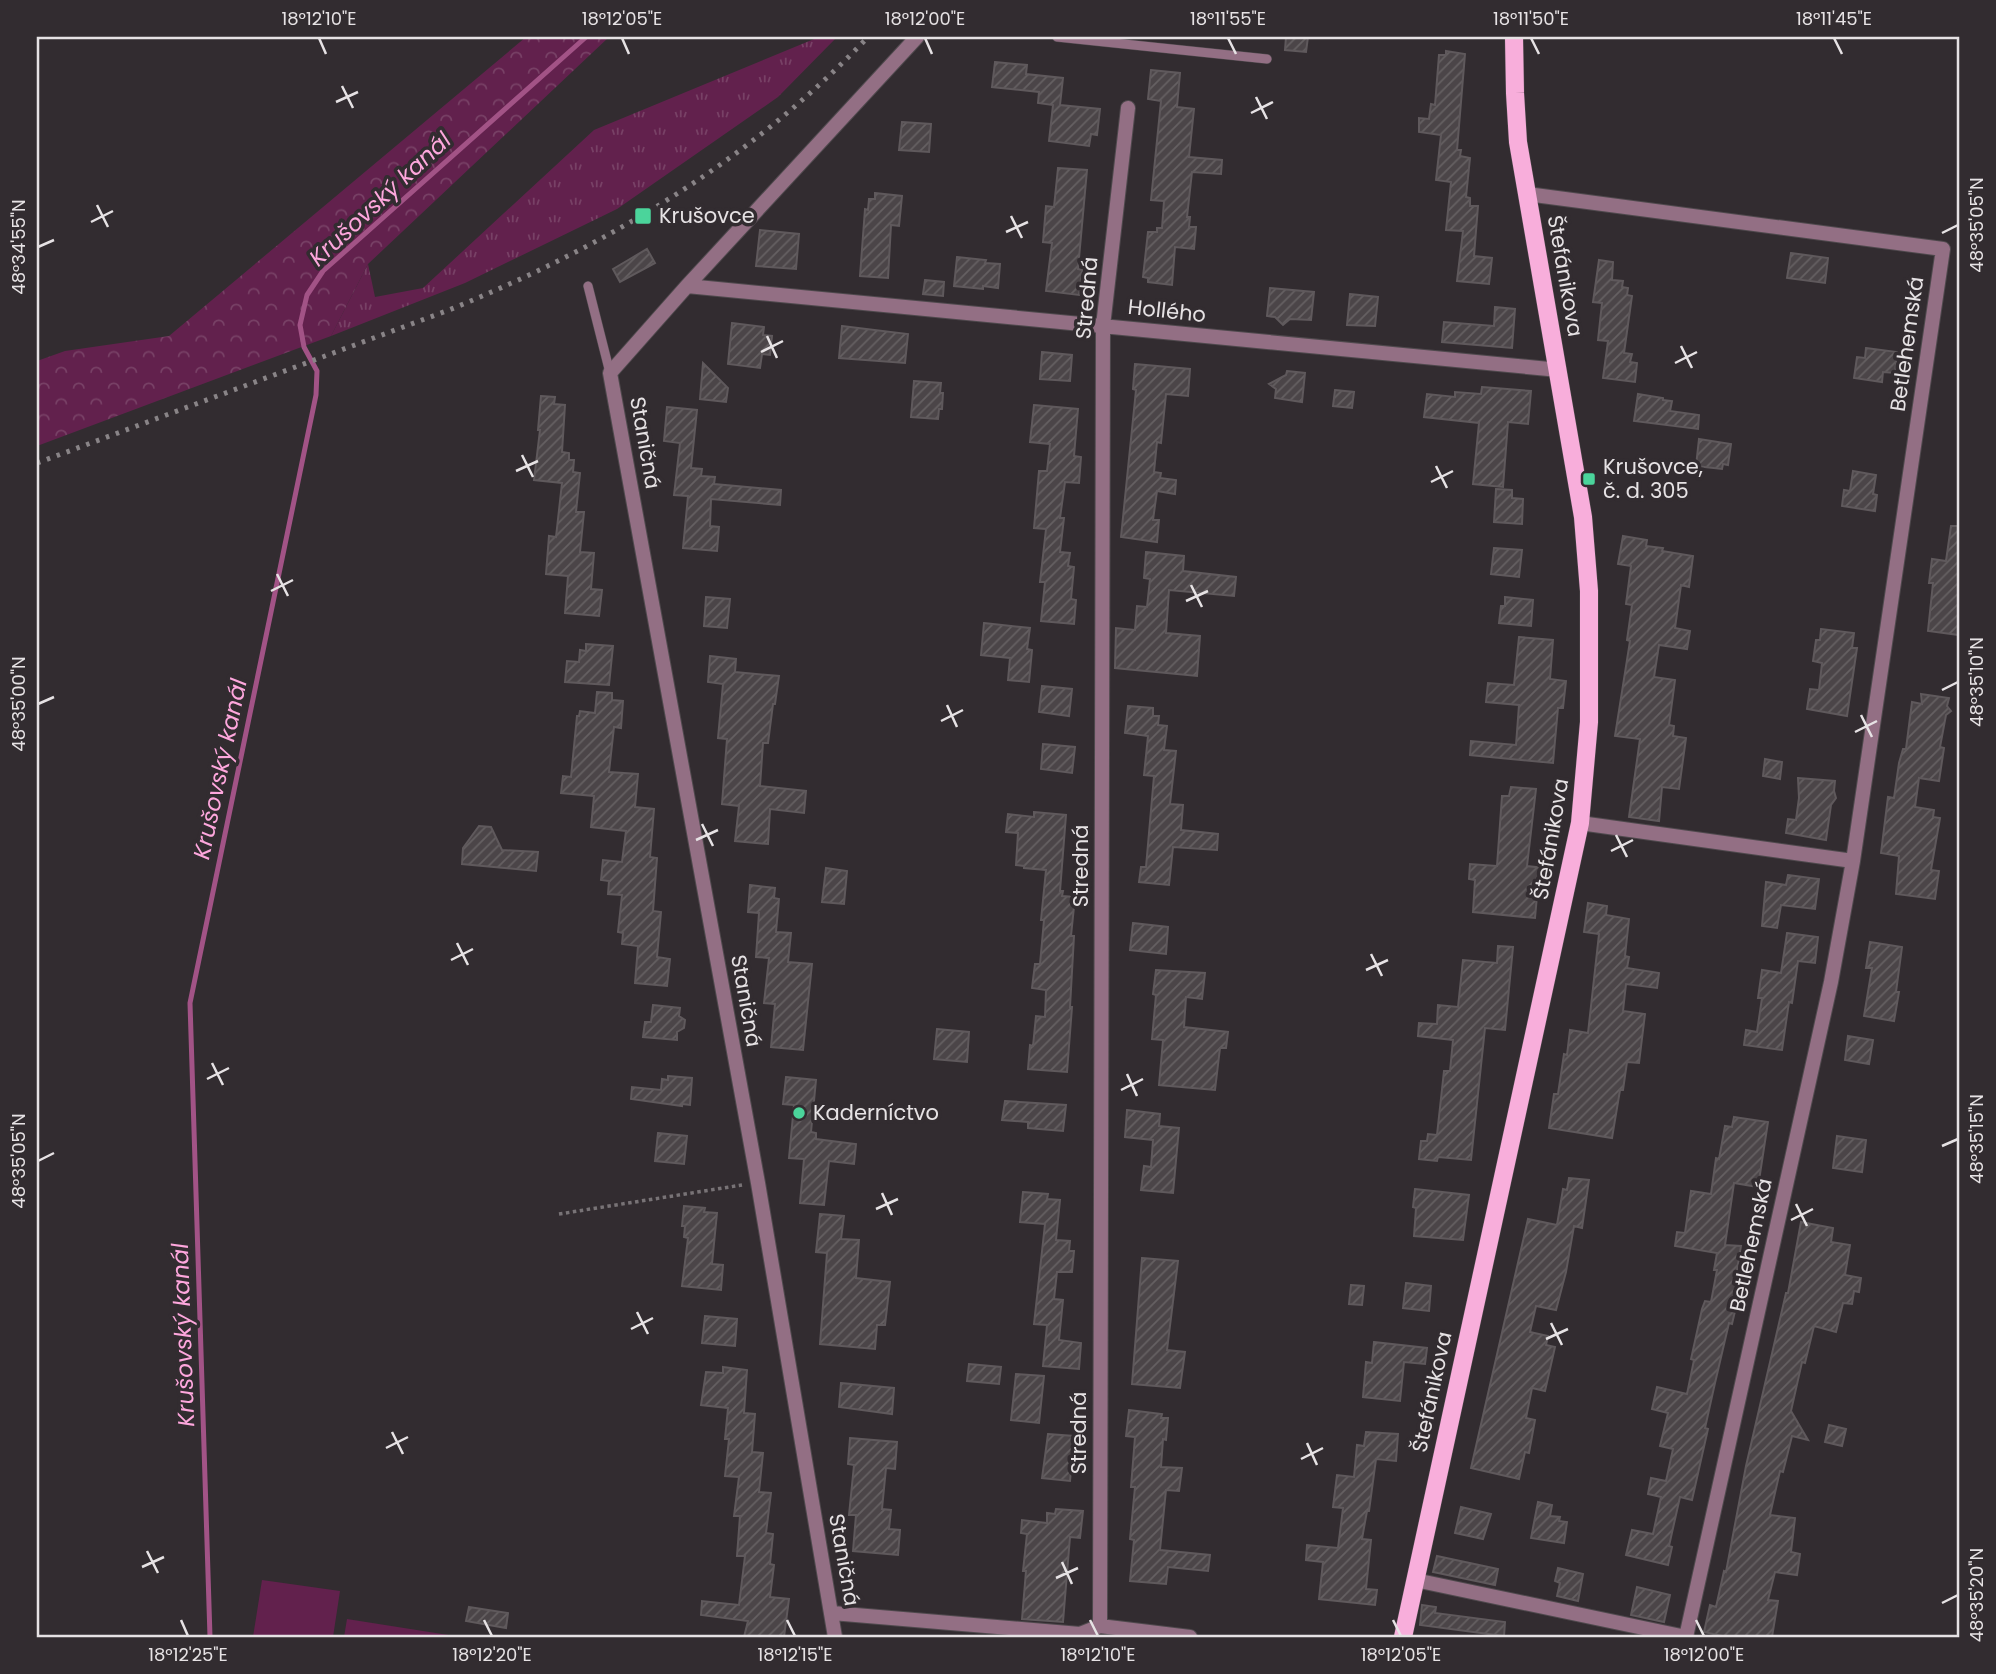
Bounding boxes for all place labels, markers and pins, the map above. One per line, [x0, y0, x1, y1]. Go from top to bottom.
place label: Krušovce [659, 201, 755, 230]
marker: Krušovce [633, 206, 653, 226]
place label: Krušovce, č. d. 305 [1603, 452, 1703, 505]
marker: Krušovce, č. d. 305 [1581, 471, 1597, 487]
place label: Kaderníctvo [813, 1098, 939, 1127]
marker: Kaderníctvo [791, 1105, 807, 1121]

